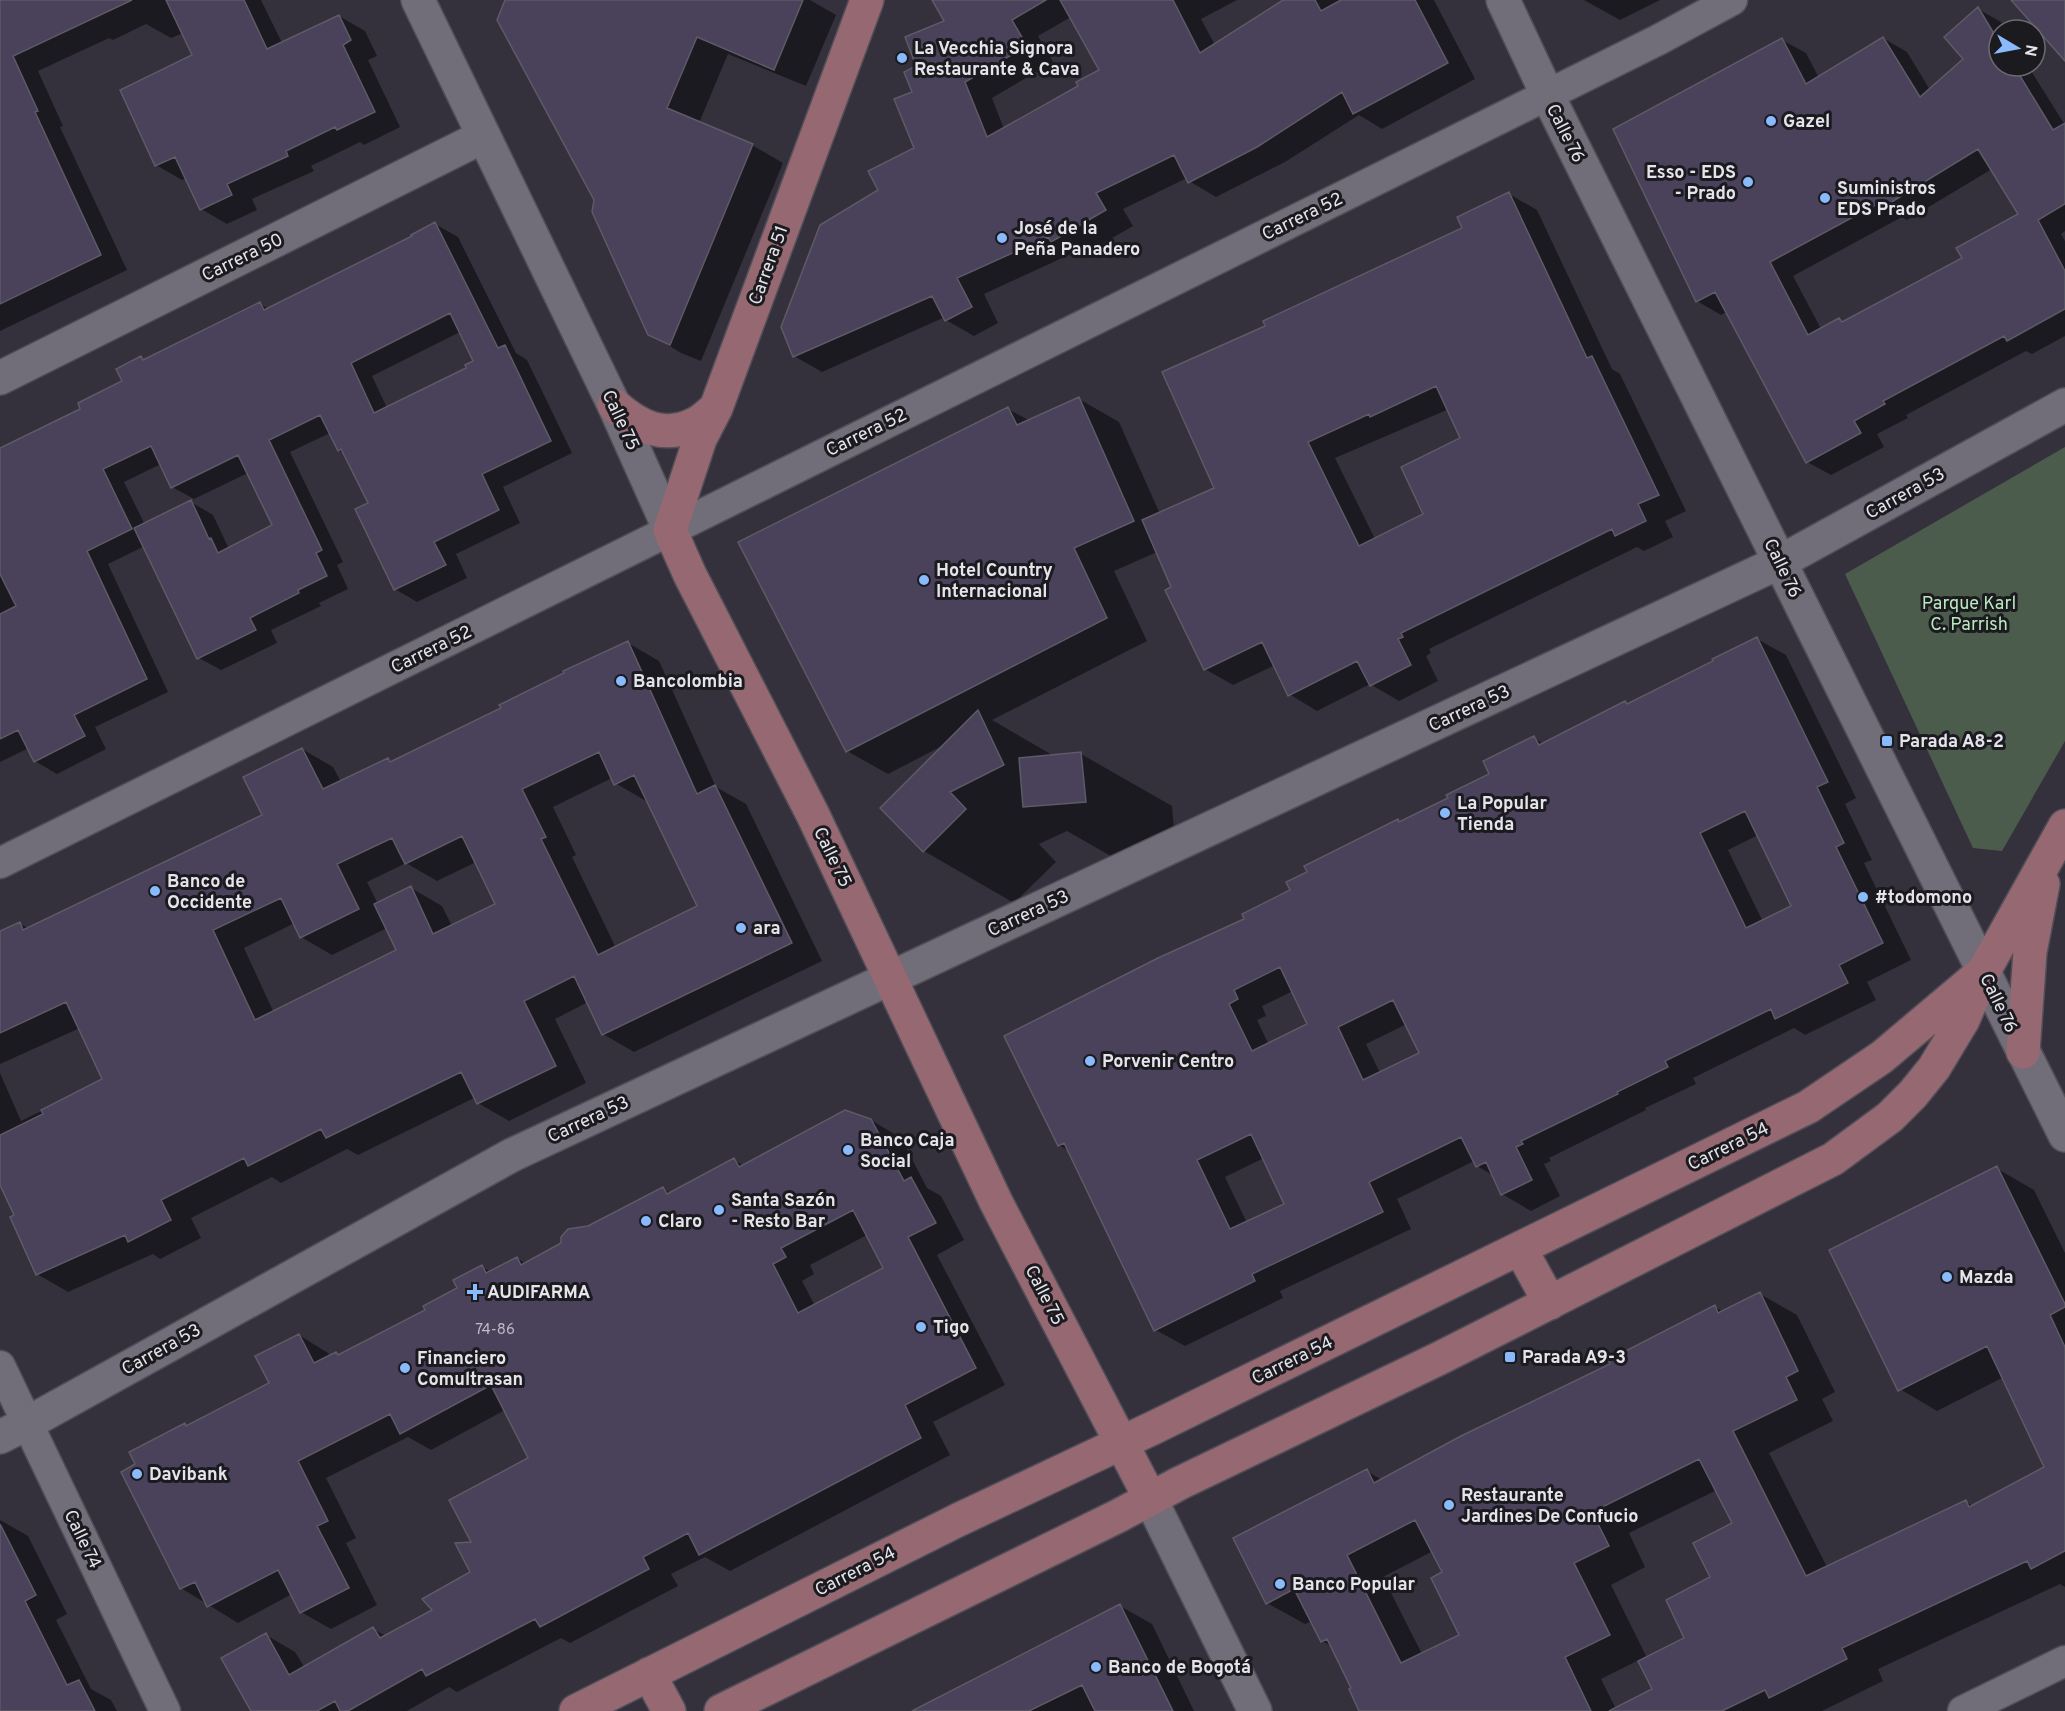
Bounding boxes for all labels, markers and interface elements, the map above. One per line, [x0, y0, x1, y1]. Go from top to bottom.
north arrow [1987, 18, 2047, 78]
place label: La Vecchia Signora Restaurante & Cava [914, 38, 1080, 82]
text: N [2019, 43, 2041, 58]
marker: La Vecchia Signora Restaurante & Cava [895, 51, 909, 65]
street label: Calle 76 [1540, 100, 1589, 167]
place label: Gazel [1783, 111, 1830, 134]
marker: Gazel [1764, 114, 1778, 128]
place label: Esso - EDS - Prado [1646, 162, 1736, 206]
marker: Esso - EDS - Prado [1741, 175, 1755, 189]
place label: Suministros EDS Prado [1837, 178, 1936, 222]
street label: Carrera 52 [1258, 188, 1347, 247]
marker: Suministros EDS Prado [1818, 191, 1832, 205]
place label: José de la Peña Panadero [1014, 218, 1140, 262]
street label: Carrera 51 [744, 223, 794, 308]
street label: Carrera 50 [198, 229, 287, 288]
marker: José de la Peña Panadero [995, 231, 1009, 245]
street label: Calle 75 [596, 387, 644, 455]
street label: Carrera 52 [822, 404, 911, 463]
street label: Carrera 53 [1862, 463, 1949, 525]
street label: Calle 76 [1758, 535, 1806, 602]
place label: Hotel Country Internacional [936, 560, 1053, 604]
marker: Hotel Country Internacional [917, 573, 931, 587]
park label: Parque Karl C. Parrish [1922, 593, 2016, 637]
street label: Carrera 52 [387, 621, 476, 680]
place label: Bancolombia [633, 671, 743, 694]
marker: Bancolombia [614, 674, 628, 688]
street label: Carrera 53 [1425, 681, 1514, 738]
place label: Parada A8-2 [1899, 731, 2004, 754]
marker: Parada A8-2 [1880, 734, 1894, 748]
place label: La Popular Tienda [1457, 793, 1547, 837]
marker: La Popular Tienda [1438, 806, 1452, 820]
street label: Calle 75 [807, 824, 856, 892]
place label: Banco de Occidente [167, 871, 252, 915]
marker: Banco de Occidente [148, 884, 162, 898]
street label: Carrera 53 [984, 886, 1073, 943]
place label: #todomono [1875, 887, 1972, 910]
marker: #todomono [1856, 890, 1870, 904]
place label: ara [753, 918, 780, 941]
marker: ara [734, 921, 748, 935]
street label: Calle 76 [1974, 970, 2022, 1037]
place label: Porvenir Centro [1102, 1051, 1234, 1074]
marker: Porvenir Centro [1083, 1054, 1097, 1068]
street label: Carrera 53 [544, 1092, 633, 1149]
street label: Carrera 54 [1684, 1118, 1773, 1177]
place label: Banco Caja Social [860, 1130, 954, 1174]
marker: Banco Caja Social [841, 1143, 855, 1157]
place label: Santa Sazón - Resto Bar [731, 1190, 836, 1234]
marker: Santa Sazón - Resto Bar [712, 1203, 726, 1217]
place label: Claro [658, 1211, 702, 1234]
marker: Claro [639, 1214, 653, 1228]
street label: Calle 75 [1019, 1262, 1069, 1330]
place label: Mazda [1959, 1267, 2014, 1290]
marker: Mazda [1940, 1270, 1954, 1284]
place label: AUDIFARMA [487, 1282, 591, 1305]
marker: AUDIFARMA [468, 1285, 482, 1299]
place label: Tigo [933, 1317, 969, 1340]
street label: Carrera 53 [118, 1319, 205, 1381]
marker: Tigo [914, 1320, 928, 1334]
house number: 74-86 [475, 1321, 515, 1340]
street label: Carrera 54 [1248, 1332, 1337, 1391]
place label: Parada A9-3 [1522, 1347, 1626, 1370]
place label: Financiero Comultrasan [417, 1348, 523, 1392]
marker: Parada A9-3 [1503, 1350, 1517, 1364]
marker: Financiero Comultrasan [398, 1361, 412, 1375]
place label: Davibank [149, 1464, 228, 1487]
marker: Davibank [130, 1467, 144, 1481]
place label: Restaurante Jardines De Confucio [1461, 1485, 1638, 1529]
marker: Restaurante Jardines De Confucio [1442, 1498, 1456, 1512]
street label: Calle 74 [58, 1507, 106, 1573]
street label: Carrera 54 [811, 1542, 900, 1602]
place label: Banco Popular [1292, 1574, 1416, 1597]
marker: Banco Popular [1273, 1577, 1287, 1591]
place label: Banco de Bogotá [1108, 1657, 1251, 1680]
marker: Banco de Bogotá [1089, 1660, 1103, 1674]

